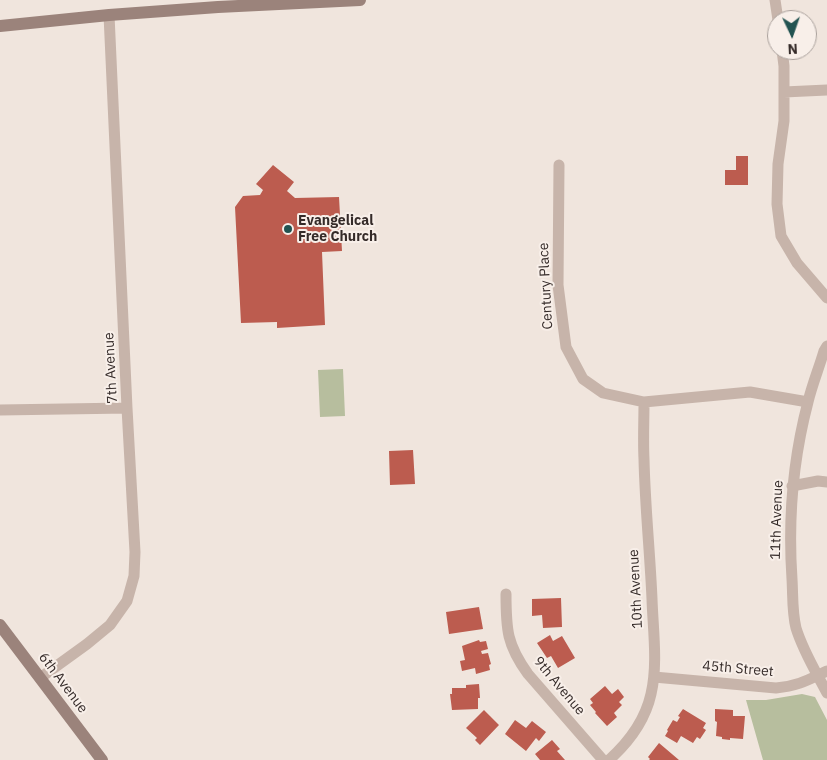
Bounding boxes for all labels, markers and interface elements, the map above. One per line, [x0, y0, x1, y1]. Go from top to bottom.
north arrow [767, 10, 817, 60]
text: N [787, 40, 798, 58]
place label: Evangelical Free Church [298, 213, 377, 246]
marker: Evangelical Free Church [282, 223, 294, 235]
street label: Century Place [535, 242, 557, 330]
street label: 7th Avenue [101, 332, 121, 404]
street label: 11th Avenue [767, 480, 787, 560]
street label: 10th Avenue [626, 549, 646, 629]
street label: 6th Avenue [35, 649, 91, 717]
street label: 9th Avenue [530, 653, 588, 719]
street label: 45th Street [702, 658, 774, 680]

